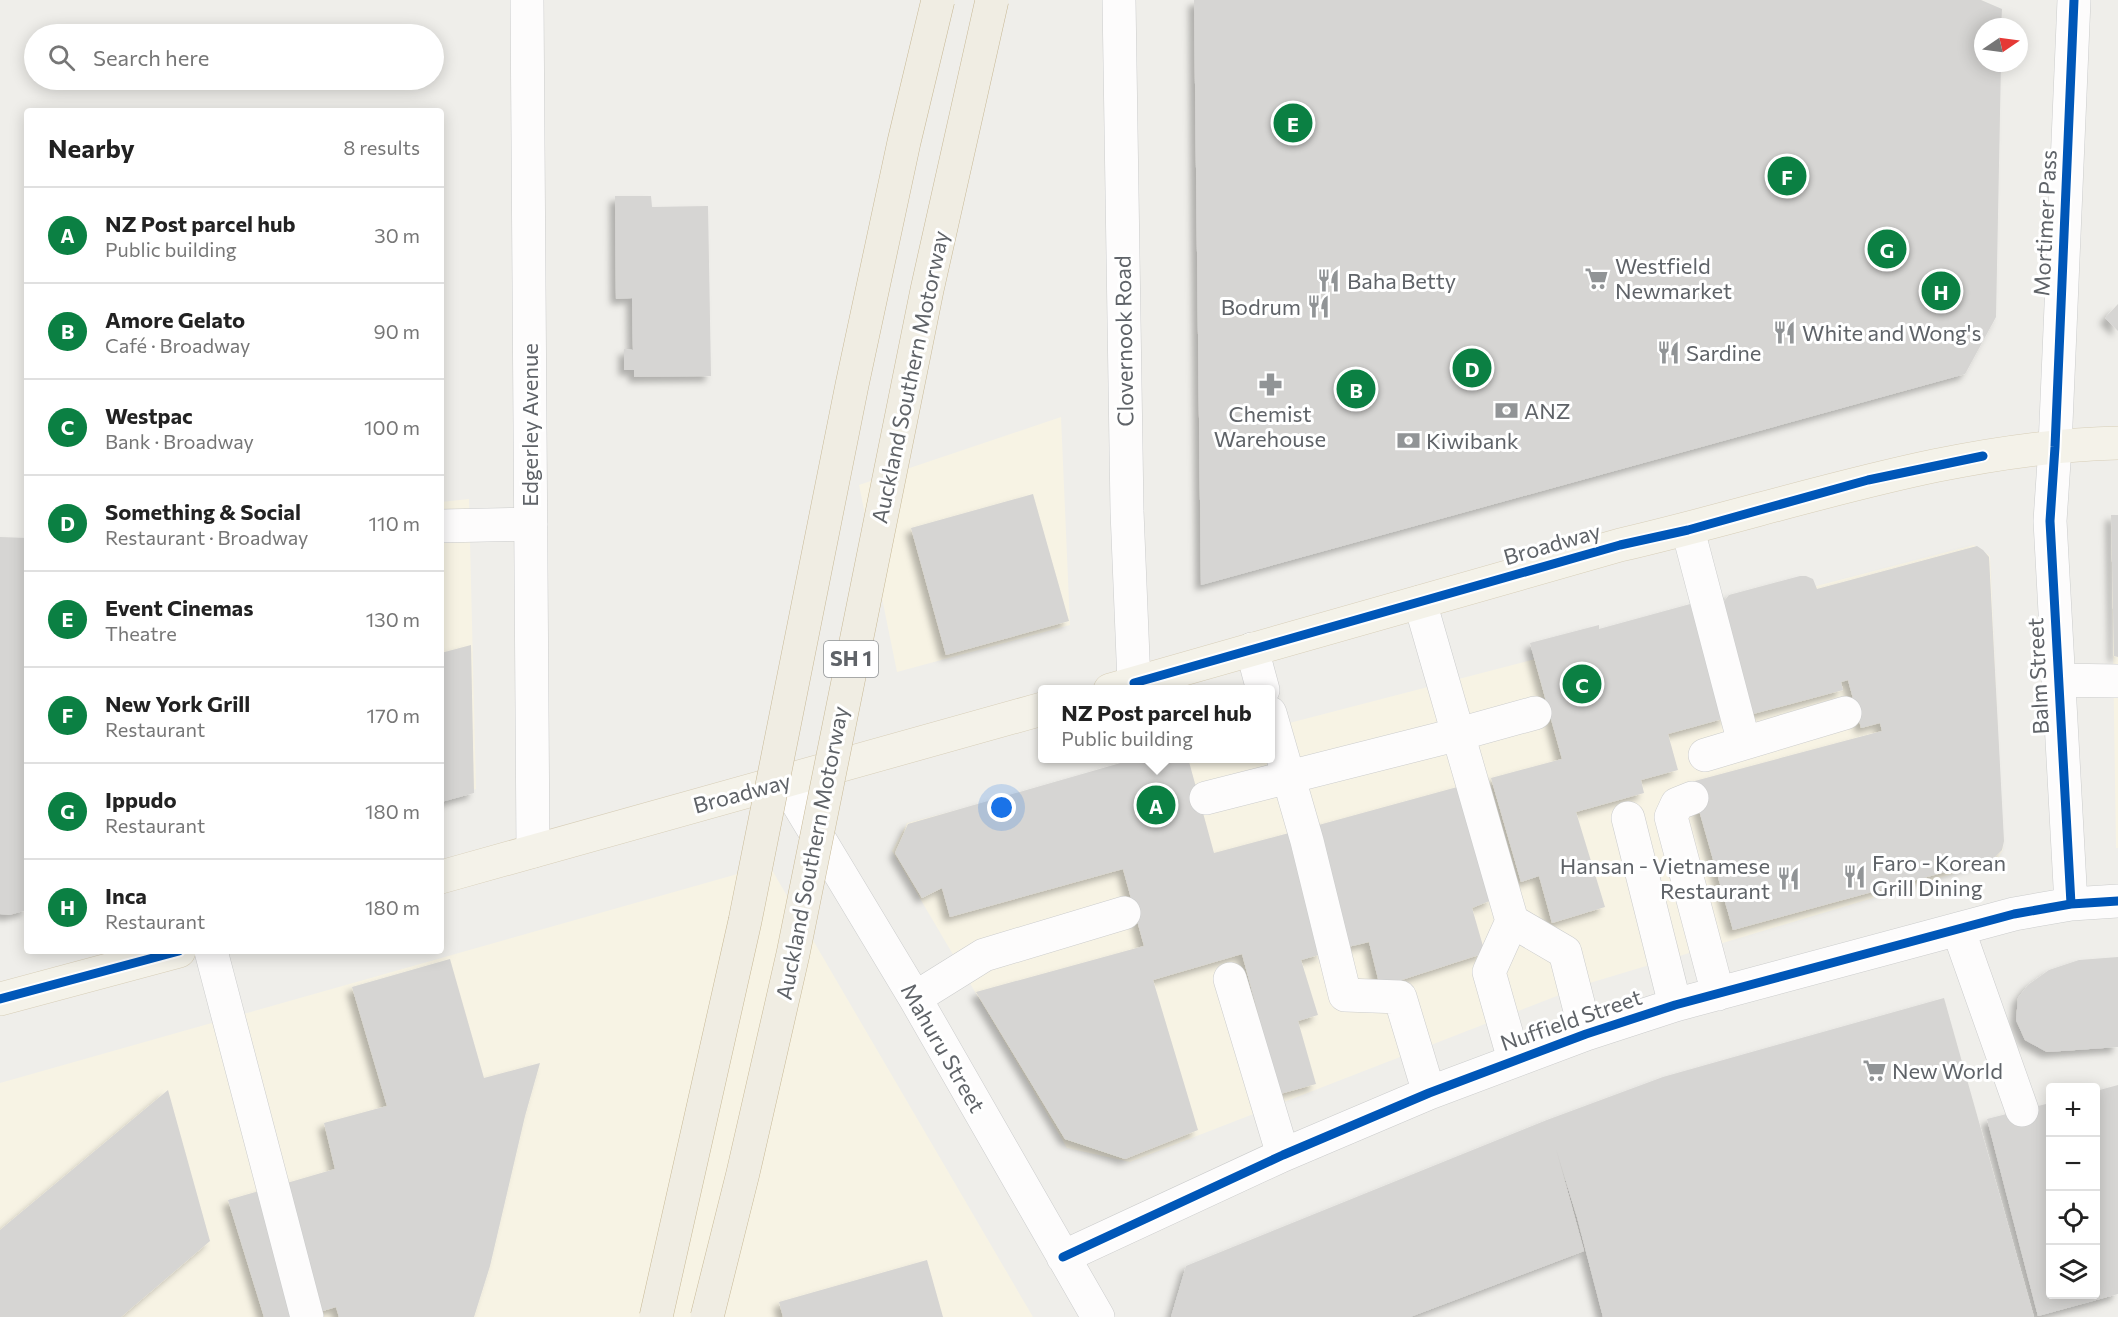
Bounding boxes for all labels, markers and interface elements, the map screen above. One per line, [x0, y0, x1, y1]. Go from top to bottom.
north arrow [1974, 18, 2028, 72]
search box [24, 24, 444, 90]
icon: search [45, 41, 78, 74]
text: Search here [93, 44, 209, 71]
pin: E [1274, 100, 1312, 146]
text: Nearby [48, 132, 135, 163]
text: 8 results [343, 135, 420, 159]
street label: Mortimer Pass [2027, 149, 2062, 297]
pin: F [1768, 154, 1806, 198]
text: NZ Post parcel hub [105, 210, 295, 237]
text: A [60, 223, 75, 247]
text: 30 m [374, 223, 420, 247]
pin: G [1868, 226, 1906, 272]
street label: Auckland Southern Motorway [865, 228, 954, 526]
text: Public building [105, 237, 237, 261]
place label: Westfield Newmarket [1615, 252, 1732, 304]
street label: Clovernook Road [1109, 255, 1138, 427]
supermarket icon: Westfield Newmarket [1584, 266, 1610, 292]
place label: Baha Betty [1347, 267, 1456, 294]
restaurant icon: Baha Betty [1316, 268, 1342, 294]
pin: H [1922, 268, 1960, 314]
place label: Bodrum [1221, 293, 1301, 320]
restaurant icon: Bodrum [1306, 294, 1332, 320]
text: Amore Gelato [105, 306, 245, 333]
text: B [61, 319, 74, 343]
text: 90 m [374, 319, 420, 343]
place label: White and Wong's [1802, 319, 1981, 346]
restaurant icon: White and Wong's [1771, 320, 1797, 346]
text: Café · Broadway [105, 333, 250, 357]
place label: Sardine [1686, 339, 1761, 366]
restaurant icon: Sardine [1655, 340, 1681, 366]
street label: Edgerley Avenue [516, 343, 543, 507]
pin: D [1452, 346, 1492, 391]
pin: B [1336, 366, 1376, 412]
pharmacy icon: Chemist Warehouse [1257, 372, 1283, 398]
place label: ANZ [1524, 397, 1571, 424]
bank icon: ANZ [1493, 398, 1519, 424]
place label: Chemist Warehouse [1214, 400, 1326, 452]
text: Westpac [105, 402, 193, 429]
text: C [61, 415, 74, 439]
text: 100 m [364, 415, 420, 439]
place label: Kiwibank [1426, 427, 1519, 454]
bank icon: Kiwibank [1395, 428, 1421, 454]
text: Bank · Broadway [105, 429, 254, 453]
text: Something & Social [105, 498, 301, 525]
text: D [60, 511, 75, 535]
text: 110 m [369, 511, 420, 535]
street label: Broadway [1500, 517, 1604, 570]
text: Restaurant · Broadway [105, 525, 308, 549]
text: Event Cinemas [105, 594, 253, 621]
text: E [62, 607, 73, 631]
text: 130 m [366, 607, 420, 631]
street label: Balm Street [2021, 617, 2054, 735]
text: Theatre [105, 621, 177, 645]
road number: SH 1 [824, 641, 878, 677]
pin: C [1562, 662, 1602, 706]
popup [1038, 685, 1275, 763]
text: New York Grill [105, 690, 250, 717]
text: NZ Post parcel hub [1061, 699, 1252, 726]
text: F [62, 703, 73, 727]
text: 170 m [367, 703, 420, 727]
street label: Auckland Southern Motorway [770, 704, 853, 1002]
text: Restaurant [105, 717, 205, 741]
text: Public building [1061, 726, 1193, 750]
street label: Broadway [690, 767, 794, 818]
pin: A [1136, 782, 1176, 828]
text: Ippudo [105, 786, 177, 813]
your location [987, 793, 1016, 822]
text: G [60, 799, 75, 823]
text: 180 m [365, 799, 420, 823]
text: Restaurant [105, 813, 205, 837]
place label: Faro - Korean Grill Dining [1872, 849, 2006, 901]
place label: Hansan - Vietnamese Restaurant [1560, 852, 1770, 904]
restaurant icon: Faro - Korean Grill Dining [1841, 863, 1867, 889]
restaurant icon: Hansan - Vietnamese Restaurant [1775, 866, 1801, 892]
text: Inca [105, 882, 147, 909]
text: H [60, 895, 75, 919]
text: 180 m [365, 895, 420, 919]
text: Restaurant [105, 909, 205, 933]
street label: Mahuru Street [896, 978, 991, 1117]
street label: Nuffield Street [1497, 983, 1645, 1056]
place label: New World [1892, 1057, 2003, 1084]
supermarket icon: New World [1861, 1058, 1887, 1084]
map controls [2046, 1083, 2100, 1299]
button: + [2046, 1083, 2100, 1137]
button: − [2046, 1137, 2100, 1191]
button: locate [2046, 1191, 2100, 1245]
button: layers [2046, 1245, 2100, 1299]

